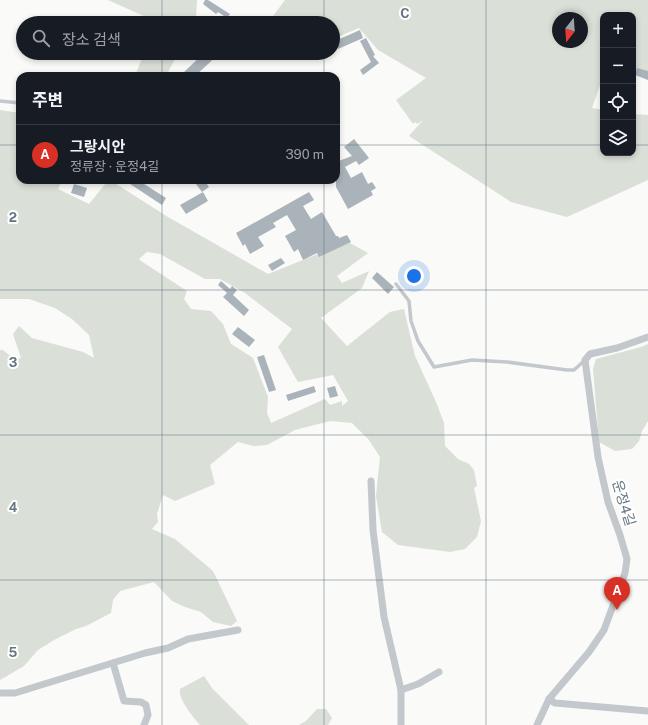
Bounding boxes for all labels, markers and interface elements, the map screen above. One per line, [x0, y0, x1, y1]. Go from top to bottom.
text: C [400, 6, 410, 21]
north arrow [552, 12, 588, 48]
map controls [600, 12, 636, 156]
button: + [600, 12, 636, 48]
search box [16, 16, 340, 60]
icon: search [30, 27, 52, 49]
text: 장소 검색 [62, 31, 121, 48]
button: − [600, 48, 636, 84]
button: locate [600, 84, 636, 120]
text: 주변 [32, 90, 63, 110]
button: layers [600, 120, 636, 156]
text: 그랑시안 [70, 138, 125, 155]
text: A [40, 147, 50, 162]
text: 390 m [286, 147, 324, 162]
text: 정류장 · 운정4길 [70, 159, 159, 174]
text: 2 [9, 210, 17, 225]
your location [404, 266, 424, 286]
text: 3 [9, 355, 18, 370]
street label: 운정4길 [609, 478, 639, 528]
text: 4 [9, 500, 18, 515]
pin: A [604, 577, 630, 610]
text: 5 [9, 645, 18, 660]

